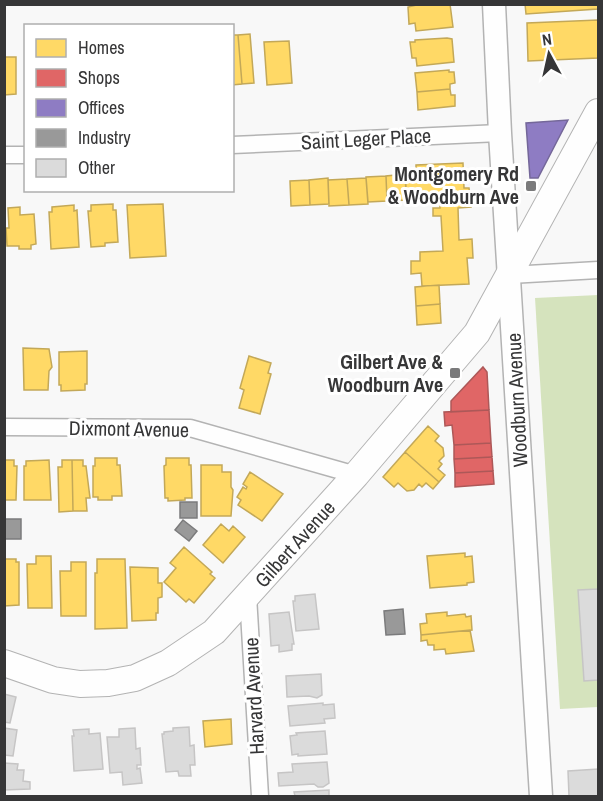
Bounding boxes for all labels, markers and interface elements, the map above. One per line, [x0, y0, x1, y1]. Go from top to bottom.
legend [24, 24, 234, 192]
north arrow [519, 24, 579, 84]
text: N [541, 28, 553, 51]
text: Homes [78, 35, 125, 60]
text: Shops [78, 65, 120, 90]
text: Offices [78, 95, 125, 120]
street label: Saint Leger Place [300, 122, 432, 155]
text: Industry [78, 125, 131, 150]
text: Other [78, 155, 115, 180]
place label: Montgomery Rd & Woodburn Ave [387, 160, 519, 210]
marker: Montgomery Rd & Woodburn Ave [524, 179, 538, 193]
street label: Woodburn Avenue [500, 332, 533, 468]
place label: Gilbert Ave & Woodburn Ave [328, 348, 443, 398]
marker: Gilbert Ave & Woodburn Ave [448, 366, 462, 380]
street label: Dixmont Avenue [69, 414, 189, 443]
street label: Gilbert Avenue [248, 494, 341, 593]
street label: Harvard Avenue [237, 637, 270, 755]

